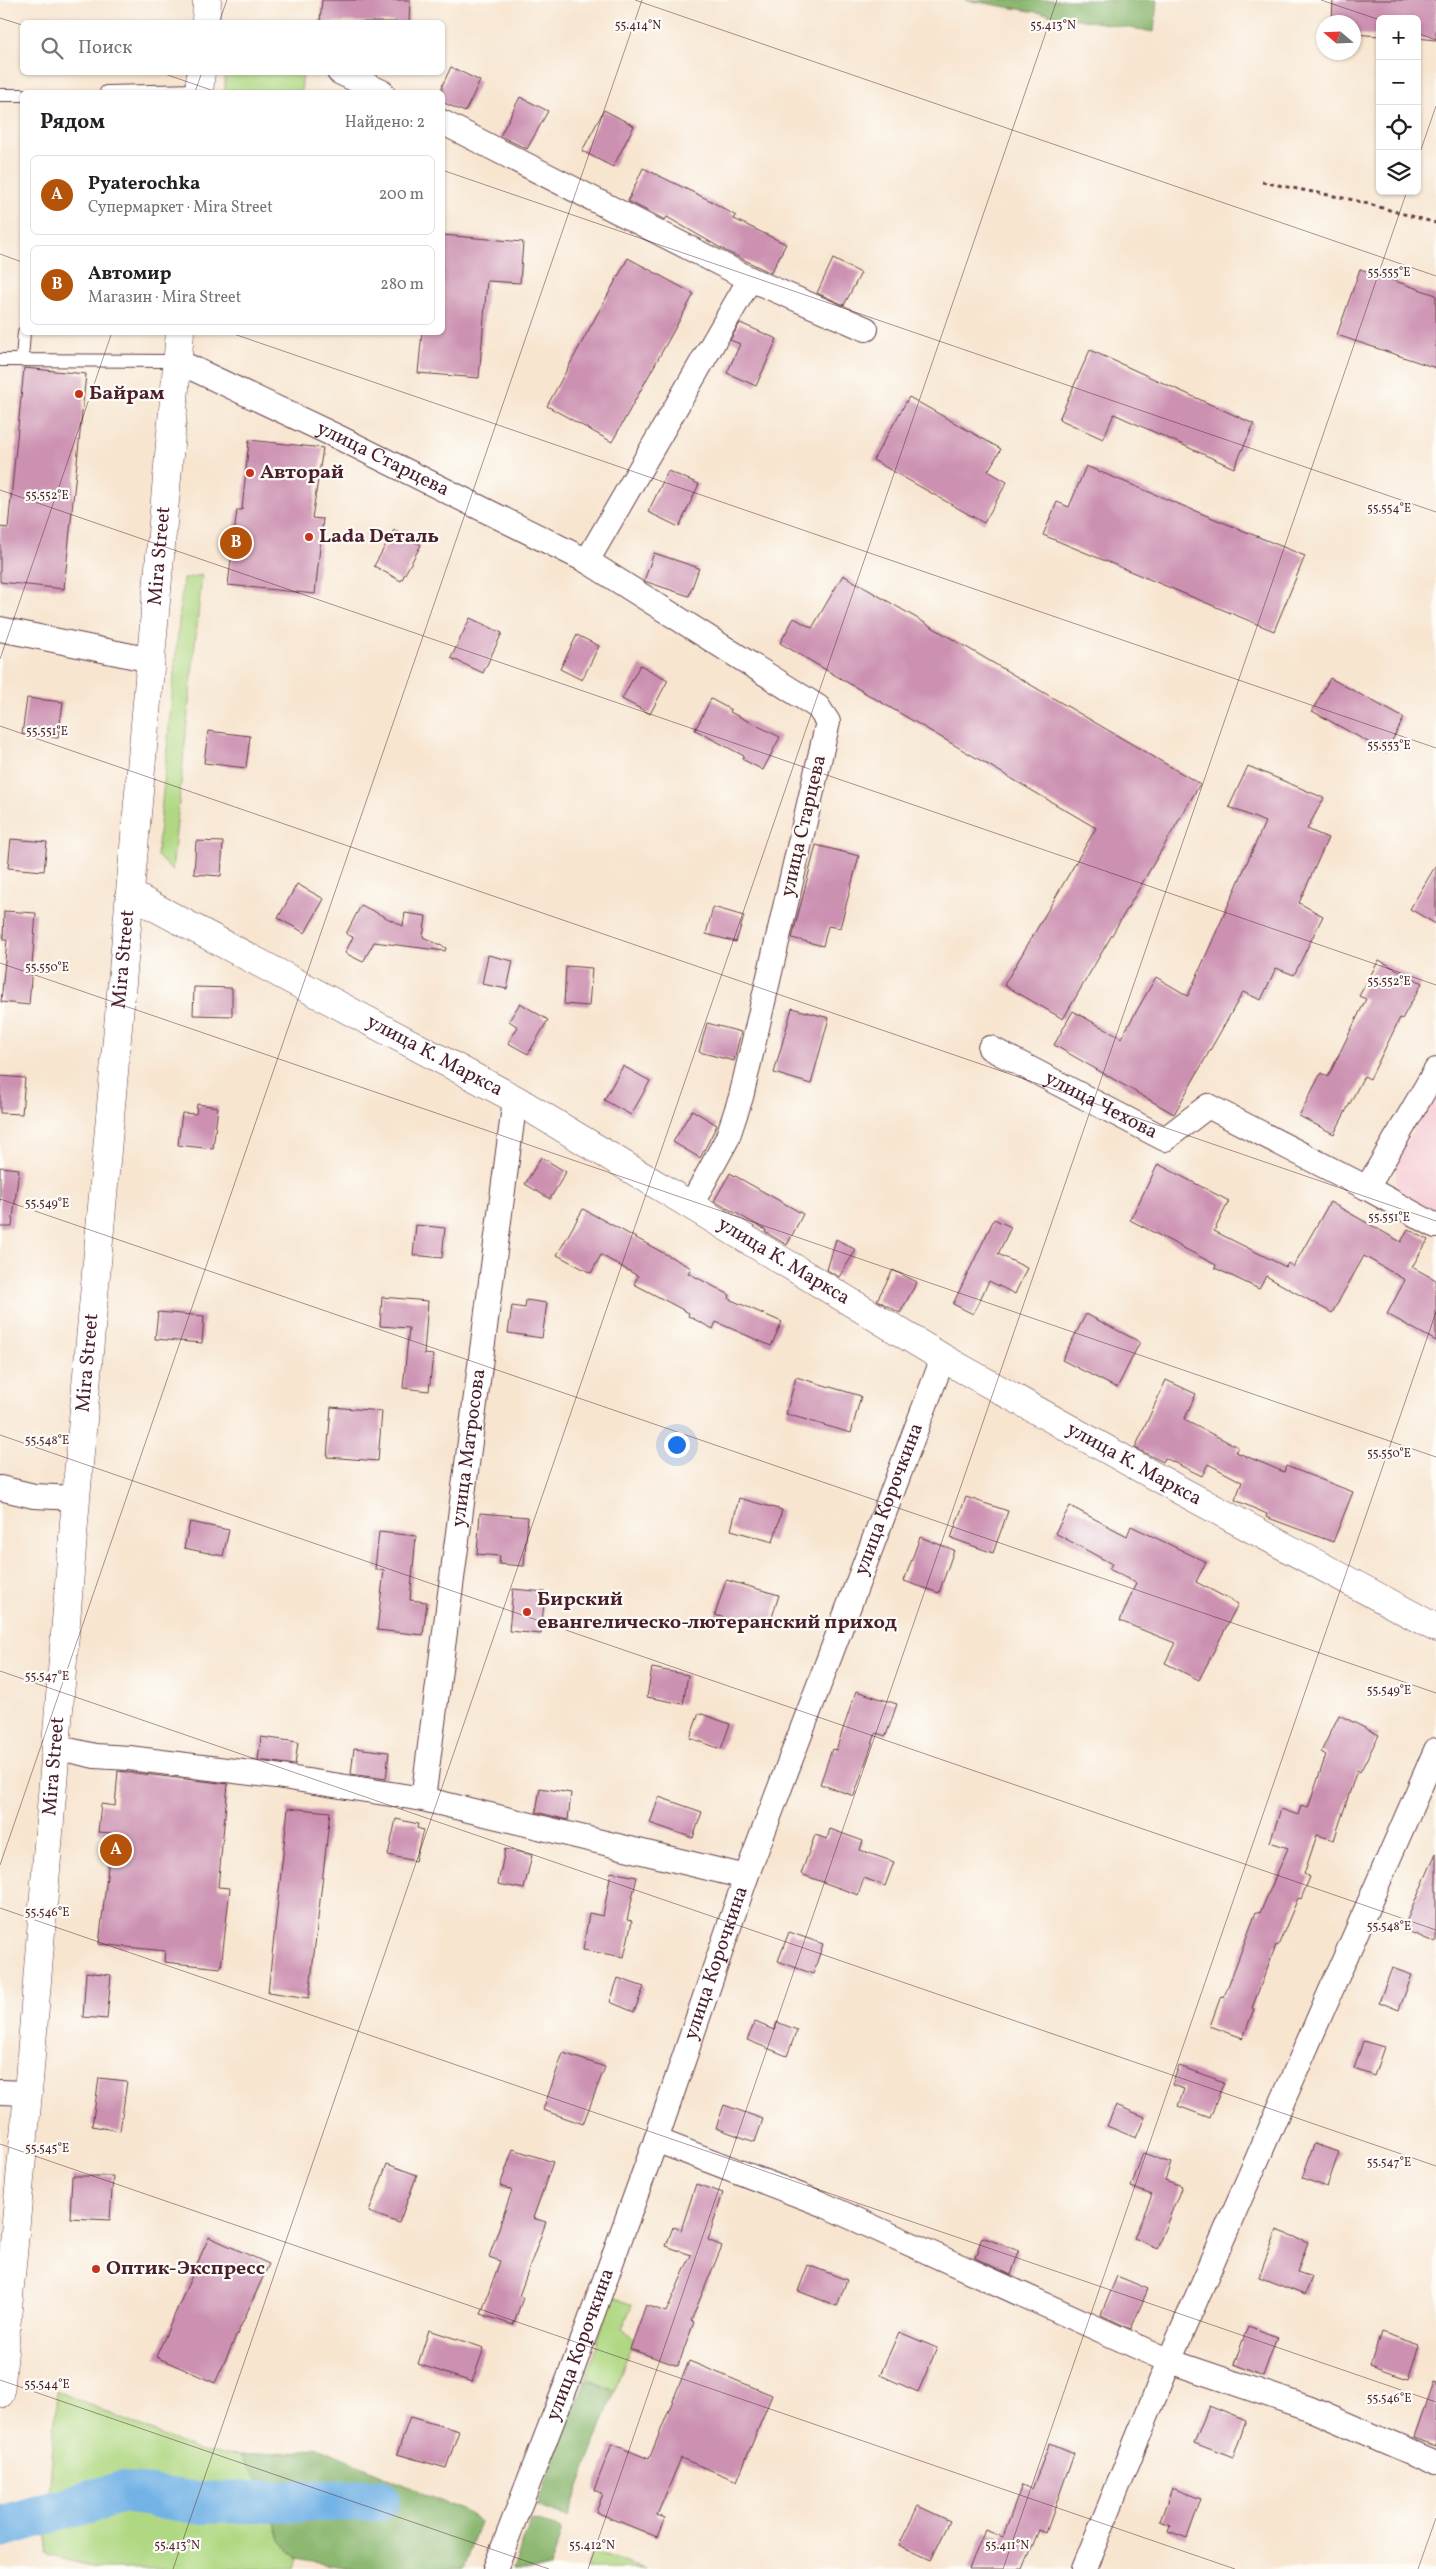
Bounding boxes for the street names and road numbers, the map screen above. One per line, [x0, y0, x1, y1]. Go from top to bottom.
street label: улица Старцева [312, 415, 454, 504]
street label: Mira Street [142, 505, 178, 607]
street label: улица Старцева [774, 752, 834, 900]
street label: Mira Street [106, 909, 142, 1010]
street label: улица К. Маркса [361, 1008, 508, 1104]
street label: улица Чехова [1039, 1065, 1162, 1147]
street label: улица К. Маркса [712, 1210, 855, 1312]
street label: Mira Street [70, 1312, 106, 1414]
street label: улица Матросова [445, 1367, 493, 1529]
street label: улица К. Маркса [1061, 1416, 1207, 1513]
street label: улица Корочкина [848, 1419, 931, 1580]
street label: Mira Street [36, 1716, 72, 1817]
street label: улица Корочкина [677, 1883, 756, 2044]
street label: улица Корочкина [539, 2265, 622, 2425]

